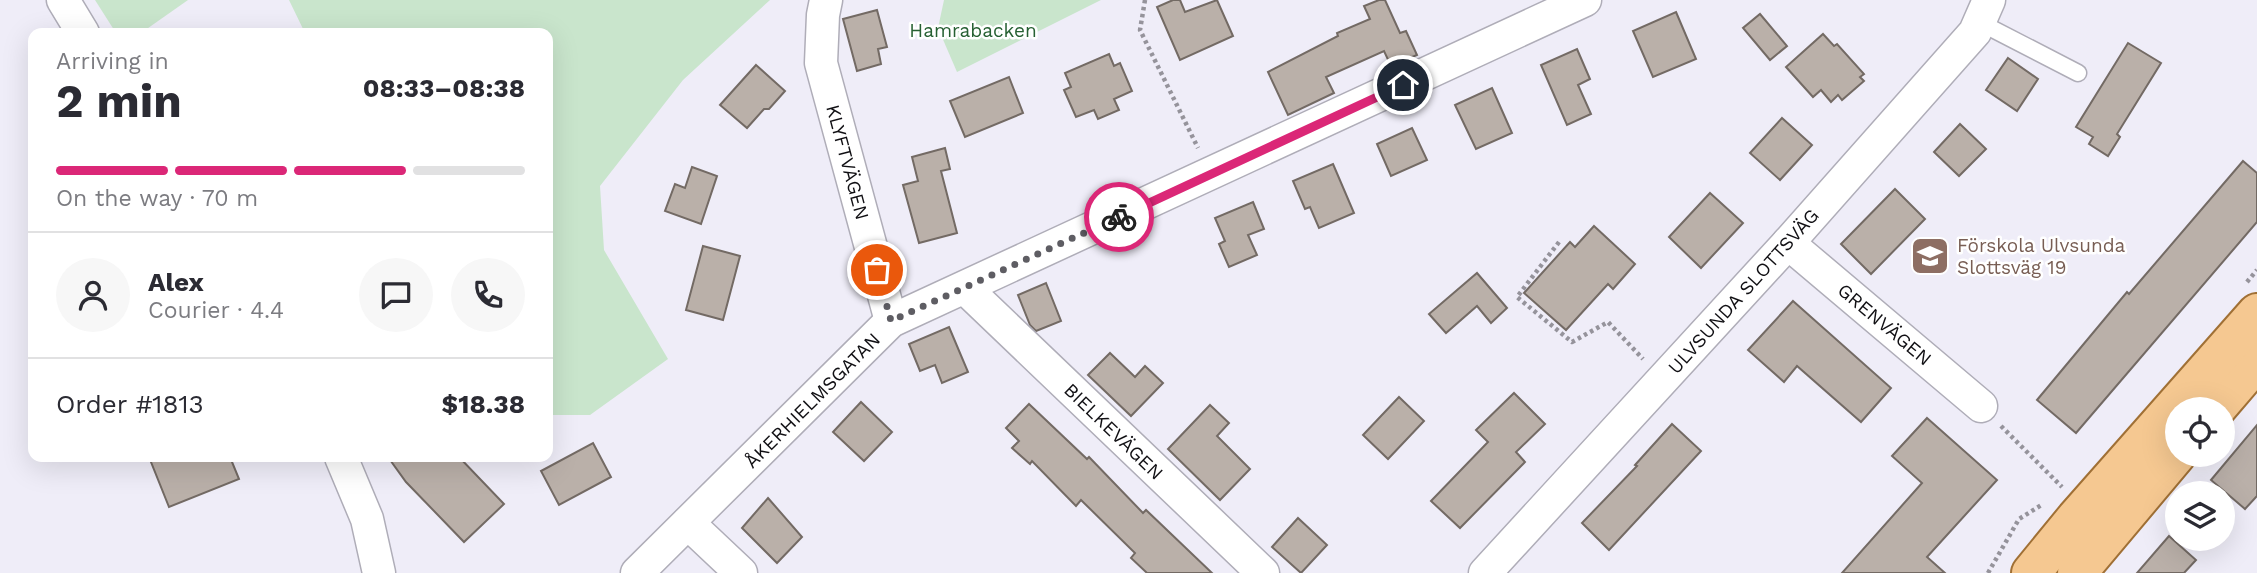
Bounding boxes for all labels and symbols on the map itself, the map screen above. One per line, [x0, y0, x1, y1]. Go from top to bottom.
park label: Hamrabacken [909, 19, 1037, 42]
pin [1373, 55, 1433, 115]
street label: KLYFTVÄGEN [821, 102, 874, 222]
courier [1084, 182, 1154, 252]
street label: ULVSUNDA SLOTTSVÄG [1663, 204, 1824, 379]
place label: Förskola Ulvsunda Slottsväg 19 [1957, 234, 2126, 279]
school or university icon: Förskola Ulvsunda Slottsväg 19 [1909, 235, 1951, 277]
pin [847, 240, 907, 300]
street label: GRENVÄGEN [1833, 278, 1936, 370]
street label: ÅKERHIELMSGATAN [740, 328, 885, 473]
street label: BIELKEVÄGEN [1059, 378, 1168, 485]

